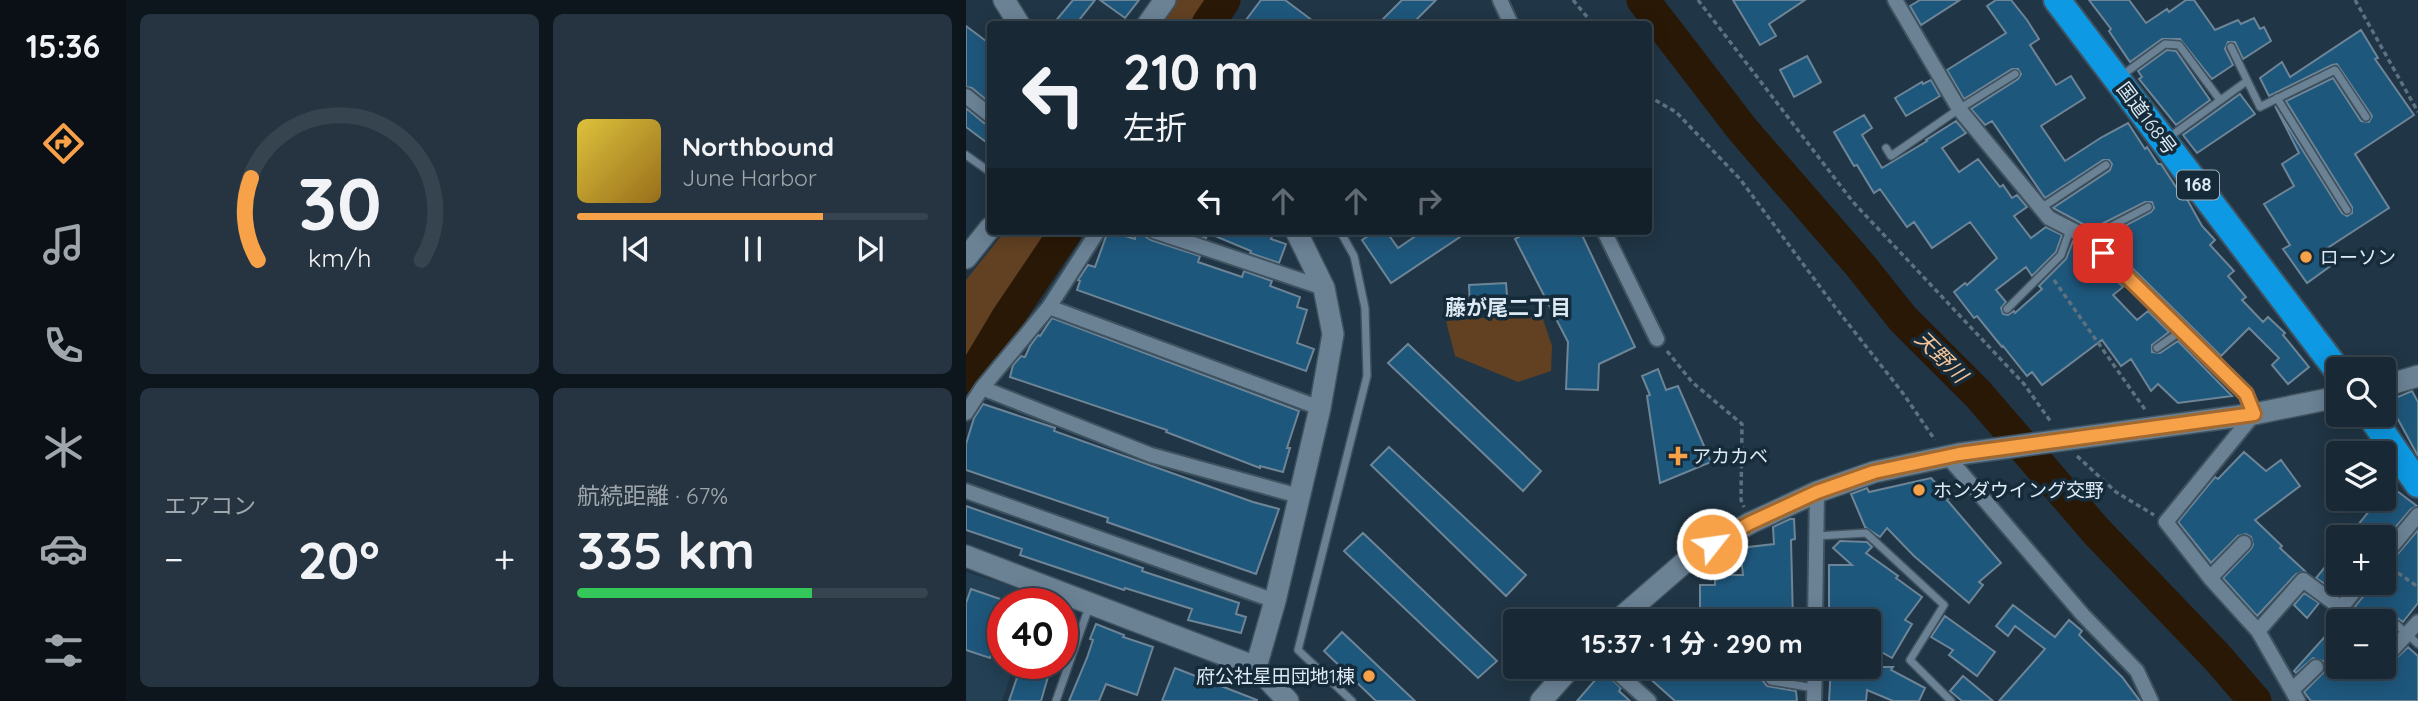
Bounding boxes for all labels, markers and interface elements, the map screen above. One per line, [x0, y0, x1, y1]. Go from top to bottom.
text: 15:36 [26, 26, 100, 66]
text: 210 m [1123, 41, 1259, 102]
icon: left [1008, 49, 1099, 140]
street label: 国道168号 [2112, 77, 2182, 159]
text: 左折 [1123, 107, 1187, 147]
icon: directions [39, 119, 88, 168]
text: Northbound [682, 130, 834, 163]
text: 30 [298, 157, 381, 248]
text: June Harbor [682, 163, 817, 192]
road number: 168 [2177, 170, 2219, 200]
icon: left [1191, 182, 1229, 220]
icon: ahead [1264, 182, 1302, 220]
icon: ahead [1337, 182, 1375, 220]
icon: right [1410, 182, 1448, 220]
icon: music [39, 220, 88, 269]
pin [2073, 223, 2133, 283]
icon: previous [617, 230, 655, 268]
icon: pause [734, 230, 772, 268]
icon: next [851, 230, 889, 268]
icon: arrive [2084, 234, 2122, 272]
text: km/h [308, 242, 371, 273]
place label: ローソン [2320, 245, 2396, 269]
marker: ローソン [2298, 249, 2314, 265]
district label: 藤が尾二丁目 [1445, 294, 1571, 320]
icon: phone [39, 321, 88, 370]
water label: 天野川 [1910, 325, 1975, 389]
map controls [2326, 357, 2396, 679]
button: search [2326, 357, 2396, 427]
icon: climate [39, 423, 88, 472]
button: layers [2326, 441, 2396, 511]
place label: アカカベ [1692, 444, 1768, 468]
marker: アカカベ [1670, 448, 1686, 464]
place label: ホンダウイング交野 [1933, 478, 2104, 502]
text: 航続距離 · 67% [577, 481, 728, 510]
marker: ホンダウイング交野 [1911, 482, 1927, 498]
text: エアコン [164, 491, 256, 520]
position arrow [1675, 507, 1749, 581]
text: 335 km [577, 517, 755, 582]
icon: car [39, 524, 88, 573]
button: + [2326, 525, 2396, 595]
text: 20° [298, 527, 380, 592]
text: − [164, 535, 184, 583]
text: + [494, 535, 515, 583]
speed limit sign: 40 [987, 588, 1078, 679]
button: − [2326, 609, 2396, 679]
icon: filters [39, 626, 88, 675]
text: 15:37 · 1 分 · 290 m [1581, 627, 1803, 660]
place label: 府公社星田団地1棟 [1196, 664, 1355, 688]
marker: 府公社星田団地1棟 [1361, 668, 1377, 684]

